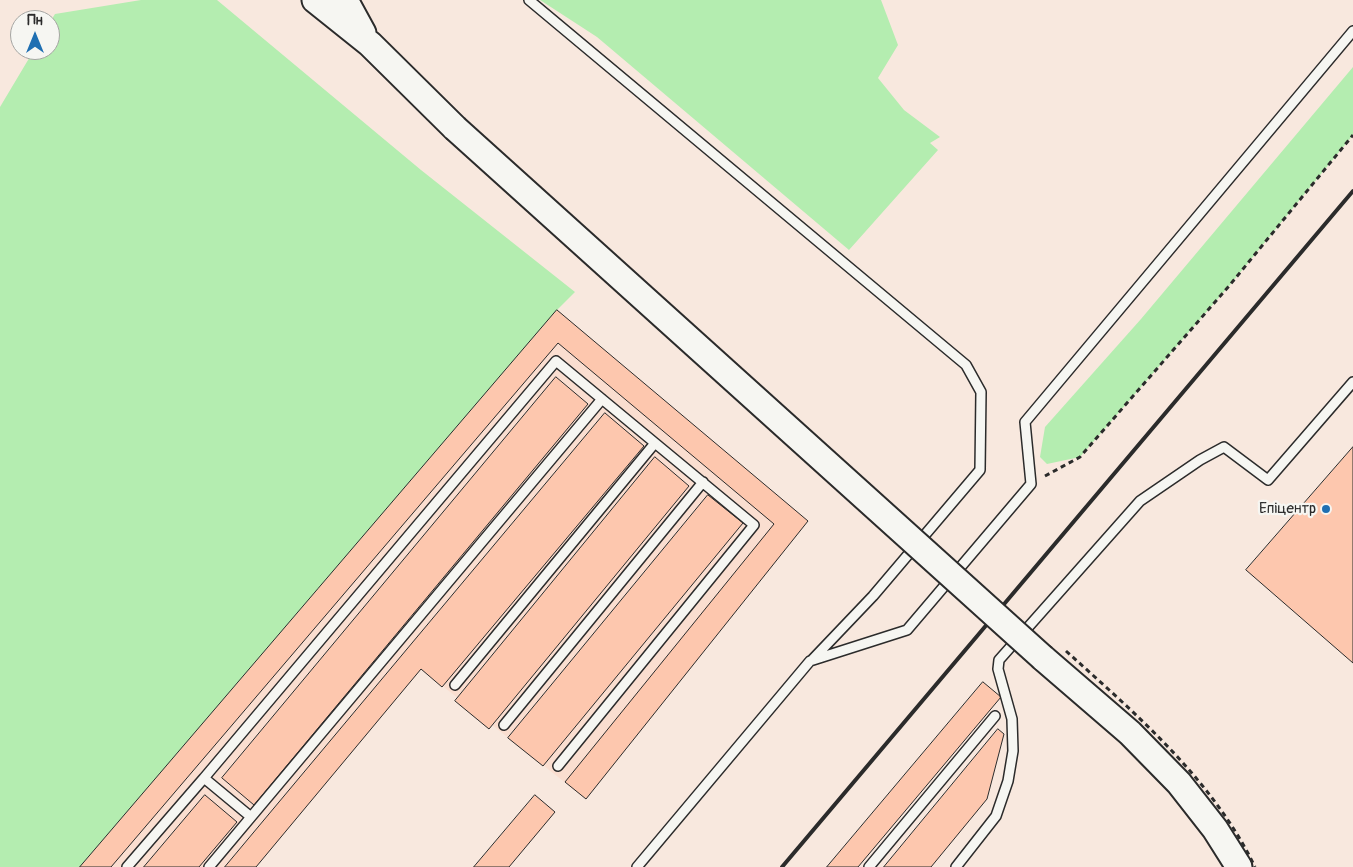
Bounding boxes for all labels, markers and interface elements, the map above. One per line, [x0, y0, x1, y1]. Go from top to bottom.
north arrow [10, 10, 60, 60]
text: Пн [27, 12, 43, 29]
place label: Епіцентр [1259, 500, 1316, 518]
marker: Епіцентр [1320, 503, 1332, 515]

